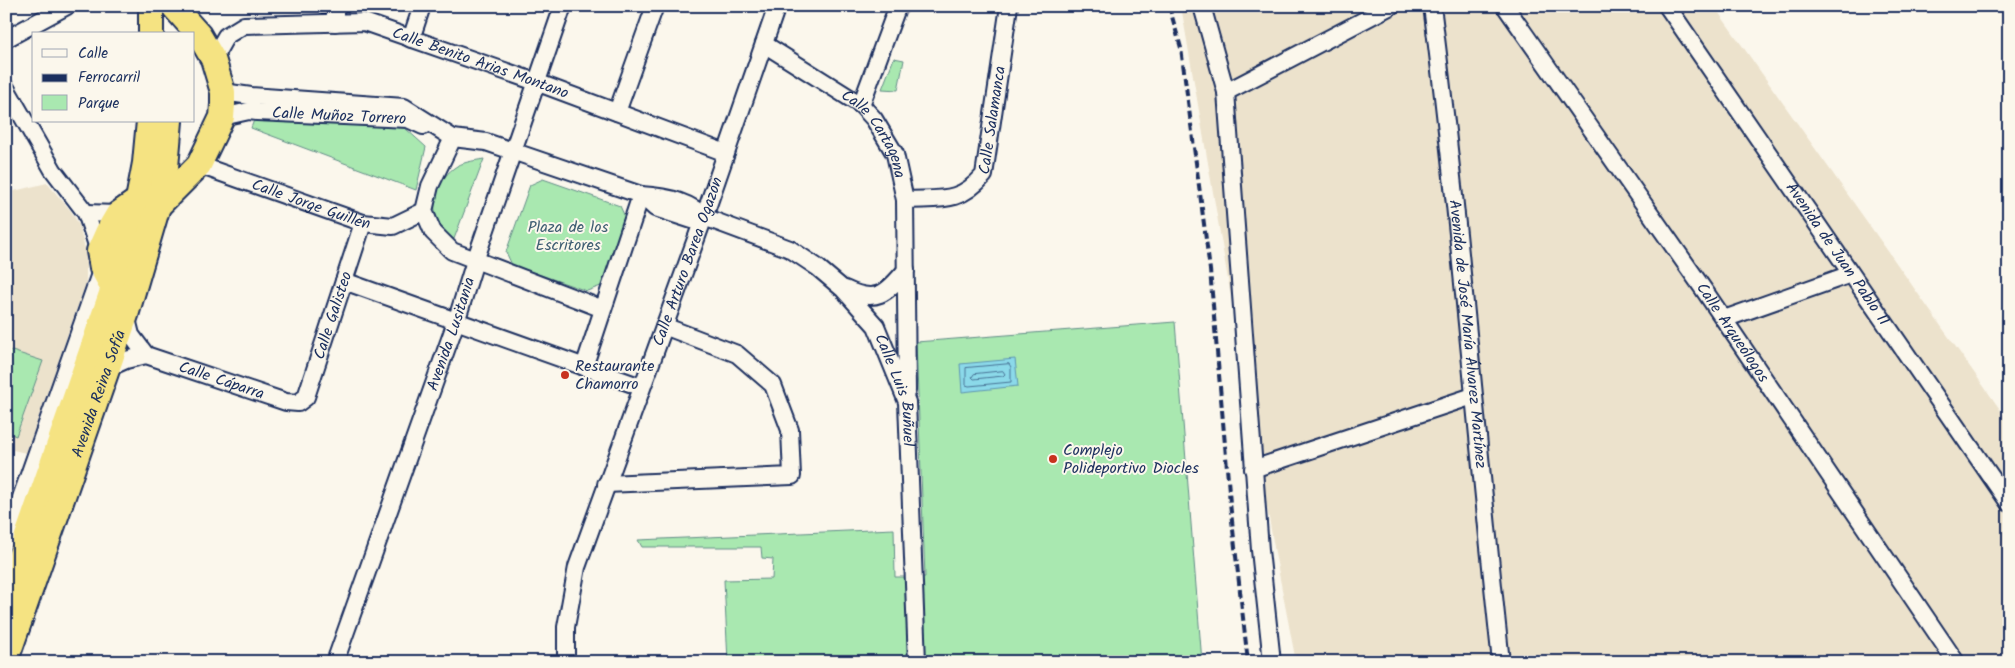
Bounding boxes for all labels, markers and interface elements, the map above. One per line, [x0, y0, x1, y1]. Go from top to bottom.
street label: Calle Benito Arias Montano [389, 20, 572, 106]
legend [32, 32, 195, 122]
text: Calle [78, 42, 108, 66]
street label: Calle Salamanca [972, 64, 1012, 176]
text: Ferrocarril [78, 66, 141, 90]
street label: Calle Cartagena [836, 83, 912, 180]
text: Parque [78, 92, 119, 116]
street label: Calle Muñoz Torrero [272, 100, 407, 131]
street label: Calle Jorge Guillén [248, 172, 372, 236]
street label: Calle Arturo Barea Ogazón [646, 173, 730, 350]
street label: Avenida de Juan Pablo II [1779, 177, 1896, 331]
street label: Avenida de José María Álvarez Martínez [1442, 198, 1494, 470]
park label: Plaza de los Escritores [528, 215, 609, 258]
street label: Calle Galisteo [307, 268, 359, 362]
street label: Avenida Lusitania [420, 274, 482, 394]
street label: Calle Arqueólogos [1690, 277, 1776, 388]
street label: Avenida Reina Sofía [65, 326, 132, 461]
street label: Calle Luis Buñuel [868, 330, 921, 447]
street label: Calle Cáparra [175, 354, 268, 406]
place label: Restaurante Chamorro [575, 354, 654, 397]
marker: Restaurante Chamorro [559, 369, 571, 381]
place label: Complejo Polideportivo Diocles [1063, 438, 1199, 481]
marker: Complejo Polideportivo Diocles [1047, 453, 1059, 465]

